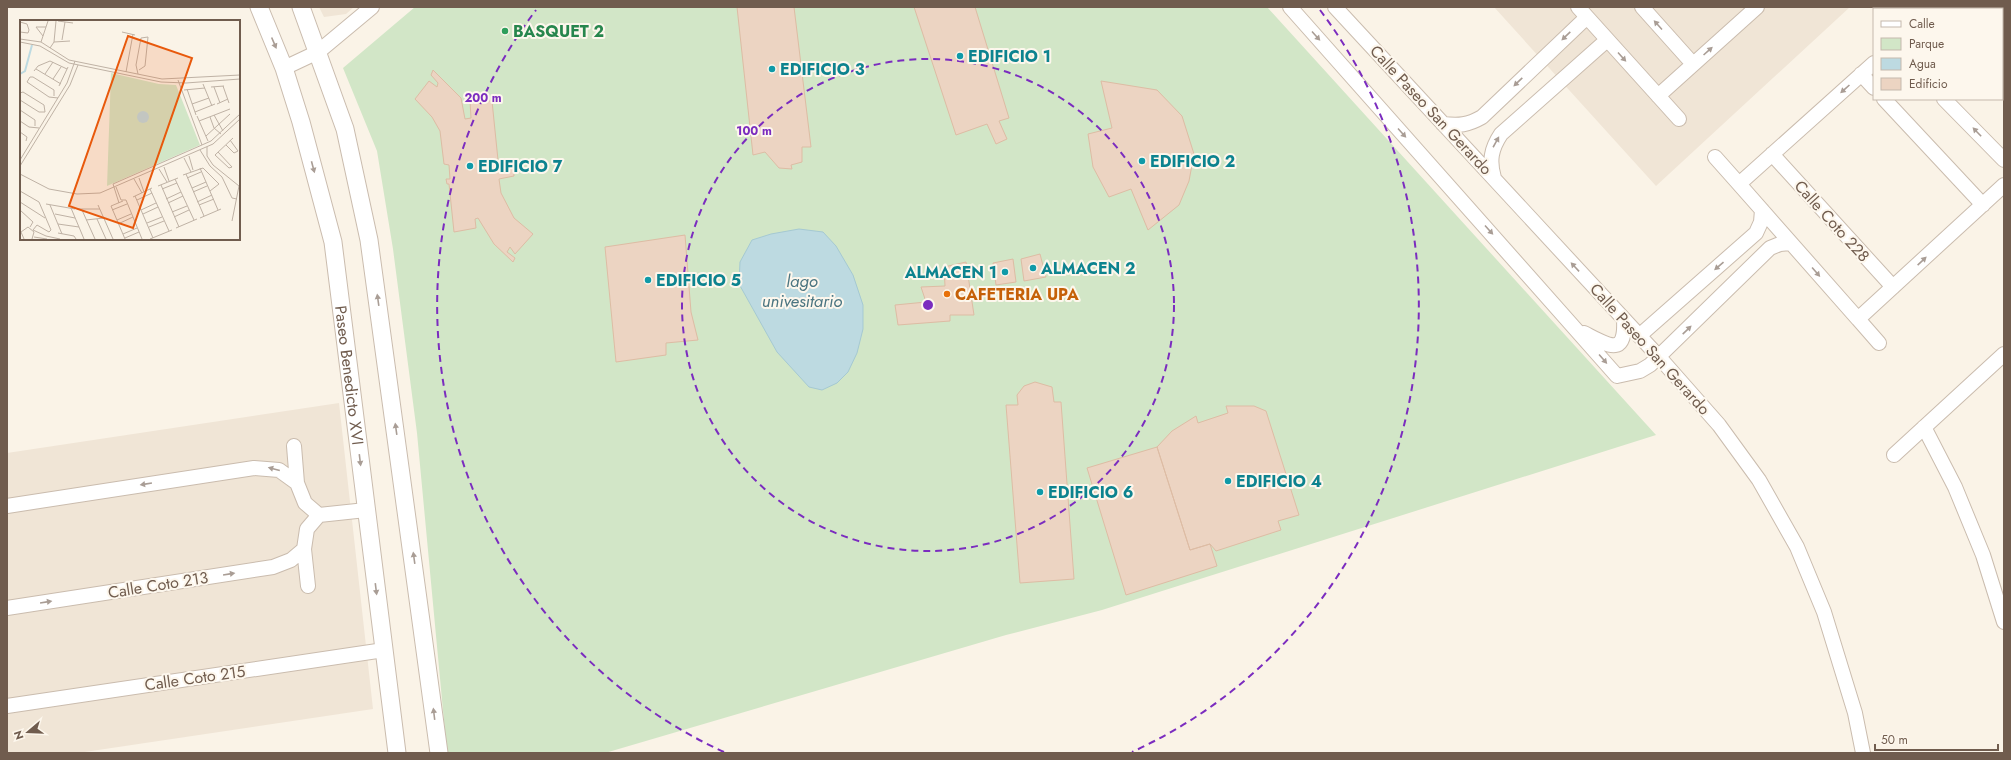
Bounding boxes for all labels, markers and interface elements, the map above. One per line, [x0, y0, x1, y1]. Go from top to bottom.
legend [1873, 8, 2003, 100]
text: Calle [1909, 15, 1935, 33]
inset map [20, 20, 240, 240]
place label: BASQUET 2 [513, 20, 604, 43]
one-way arrow [1654, 20, 1663, 30]
marker: BASQUET 2 [500, 26, 510, 36]
one-way arrow [1311, 31, 1320, 41]
one-way arrow [1561, 31, 1571, 41]
text: Parque [1909, 35, 1944, 53]
one-way arrow [270, 37, 277, 49]
street label: Calle Paseo San Gerardo [1365, 40, 1498, 180]
place label: EDIFICIO 1 [968, 45, 1051, 68]
one-way arrow [1702, 47, 1713, 56]
marker: EDIFICIO 1 [955, 51, 965, 61]
one-way arrow [1618, 52, 1627, 62]
text: Agua [1909, 55, 1936, 73]
place label: EDIFICIO 3 [780, 58, 865, 81]
marker: EDIFICIO 3 [767, 64, 777, 74]
text: Edificio [1909, 75, 1948, 93]
one-way arrow [1513, 77, 1523, 87]
one-way arrow [1840, 84, 1850, 94]
text: 200 m [464, 89, 502, 107]
text: 100 m [736, 122, 772, 140]
one-way arrow [1972, 127, 1982, 137]
one-way arrow [1397, 129, 1406, 138]
one-way arrow [1493, 136, 1500, 148]
place label: EDIFICIO 2 [1150, 150, 1235, 173]
place label: EDIFICIO 7 [478, 155, 563, 178]
marker: EDIFICIO 2 [1137, 156, 1147, 166]
one-way arrow [310, 161, 316, 173]
marker: EDIFICIO 7 [465, 161, 475, 171]
street label: Calle Coto 228 [1789, 175, 1875, 267]
one-way arrow [1484, 225, 1493, 236]
one-way arrow [1917, 256, 1927, 266]
place label: ALMACEN 2 [1040, 257, 1136, 280]
place label: ALMACEN 1 [904, 261, 997, 284]
one-way arrow [1714, 261, 1724, 271]
one-way arrow [1570, 262, 1580, 272]
marker: ALMACEN 2 [1028, 263, 1038, 273]
marker: ALMACEN 1 [1000, 267, 1010, 277]
one-way arrow [1811, 267, 1821, 277]
place label: EDIFICIO 5 [656, 269, 741, 292]
water label: lago univesitario [762, 269, 842, 313]
marker: EDIFICIO 5 [643, 275, 653, 285]
street label: Calle Paseo San Gerardo [1585, 278, 1716, 420]
place label: CAFETERIA UPA [955, 283, 1079, 306]
marker: CAFETERIA UPA [942, 289, 952, 299]
one-way arrow [375, 294, 381, 306]
centre of rings [921, 298, 935, 312]
street label: Paseo Benedicto XVI [330, 304, 370, 446]
one-way arrow [1682, 325, 1692, 334]
one-way arrow [1598, 354, 1607, 364]
one-way arrow [393, 423, 399, 435]
one-way arrow [357, 454, 363, 467]
one-way arrow [268, 466, 281, 472]
place label: EDIFICIO 4 [1236, 470, 1322, 493]
marker: EDIFICIO 4 [1223, 476, 1233, 486]
place label: EDIFICIO 6 [1048, 481, 1133, 504]
one-way arrow [140, 482, 152, 488]
marker: EDIFICIO 6 [1035, 487, 1045, 497]
one-way arrow [411, 552, 417, 564]
street label: Calle Coto 213 [106, 566, 210, 604]
one-way arrow [223, 571, 235, 577]
one-way arrow [373, 583, 379, 596]
one-way arrow [39, 599, 52, 605]
street label: Calle Coto 215 [143, 660, 247, 696]
one-way arrow [431, 708, 437, 720]
north arrow [8, 712, 48, 752]
scale bar [1875, 726, 1998, 752]
text: N [10, 729, 28, 742]
text: 50 m [1881, 731, 1908, 749]

